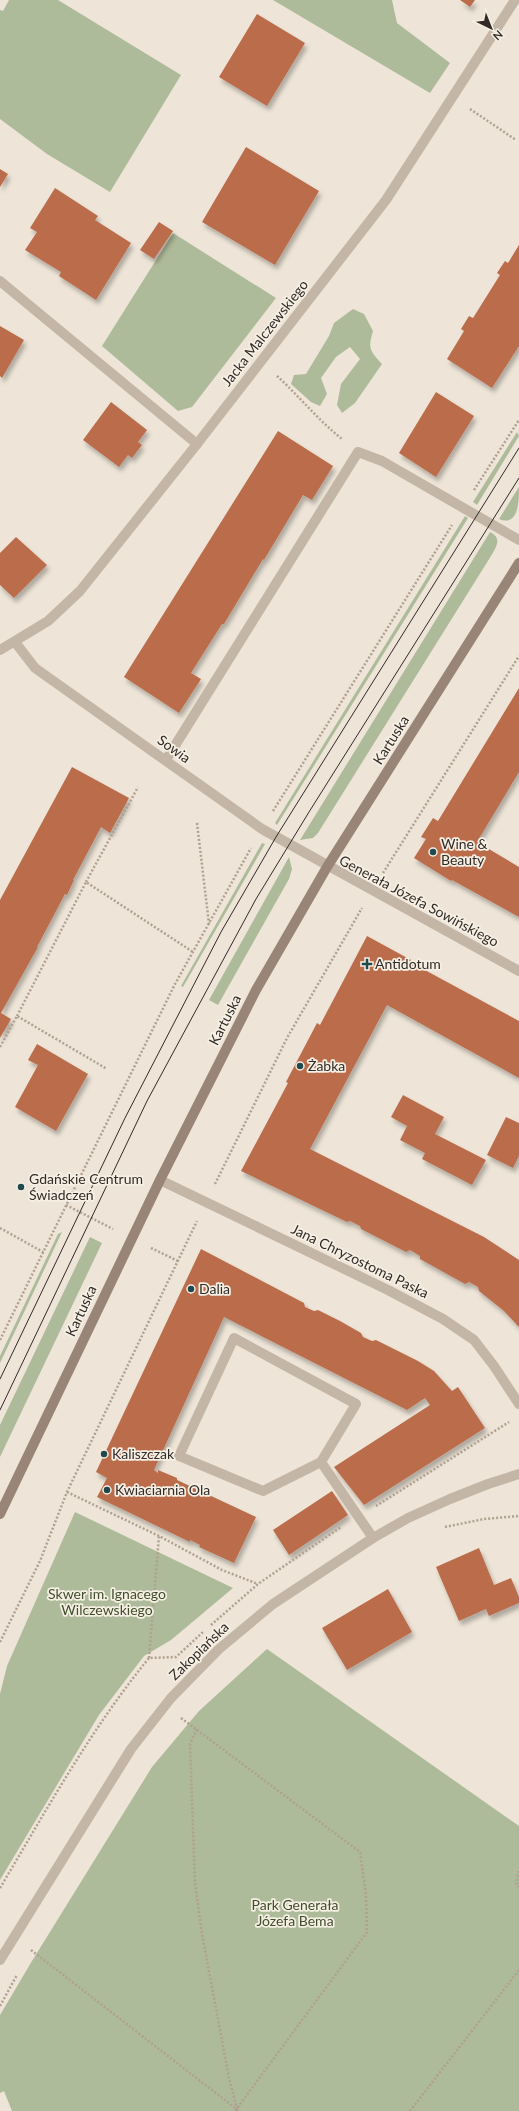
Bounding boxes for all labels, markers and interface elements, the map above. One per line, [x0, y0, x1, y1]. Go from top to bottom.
north arrow [471, 8, 511, 48]
text: N [491, 28, 506, 43]
street label: Jacka Malczewskiego [218, 276, 311, 389]
street label: Kartuska [369, 712, 412, 767]
street label: Sowia [154, 731, 194, 766]
place label: Wine & Beauty [441, 835, 488, 868]
marker: Wine & Beauty [428, 847, 438, 857]
street label: Generała Józefa Sowińskiego [337, 851, 502, 950]
place label: Antidotum [375, 955, 441, 972]
marker: Antidotum [362, 959, 372, 969]
street label: Kartuska [205, 992, 244, 1048]
place label: Żabka [308, 1057, 345, 1074]
marker: Żabka [295, 1061, 305, 1071]
place label: Gdańskie Centrum Świadczeń [29, 1170, 143, 1203]
marker: Gdańskie Centrum Świadczeń [16, 1182, 26, 1192]
street label: Jana Chryzostoma Paska [289, 1220, 432, 1301]
place label: Dalia [199, 1280, 230, 1297]
street label: Kartuska [61, 1283, 100, 1339]
marker: Dalia [186, 1284, 196, 1294]
place label: Kaliszczak [112, 1445, 175, 1462]
marker: Kaliszczak [99, 1449, 109, 1459]
place label: Kwiaciarnia Ola [115, 1481, 210, 1498]
marker: Kwiaciarnia Ola [102, 1485, 112, 1495]
park label: Skwer im. Ignacego Wilczewskiego [48, 1585, 166, 1618]
street label: Zakopiańska [165, 1618, 232, 1683]
park label: Park Generała Józefa Bema [252, 1896, 338, 1929]

